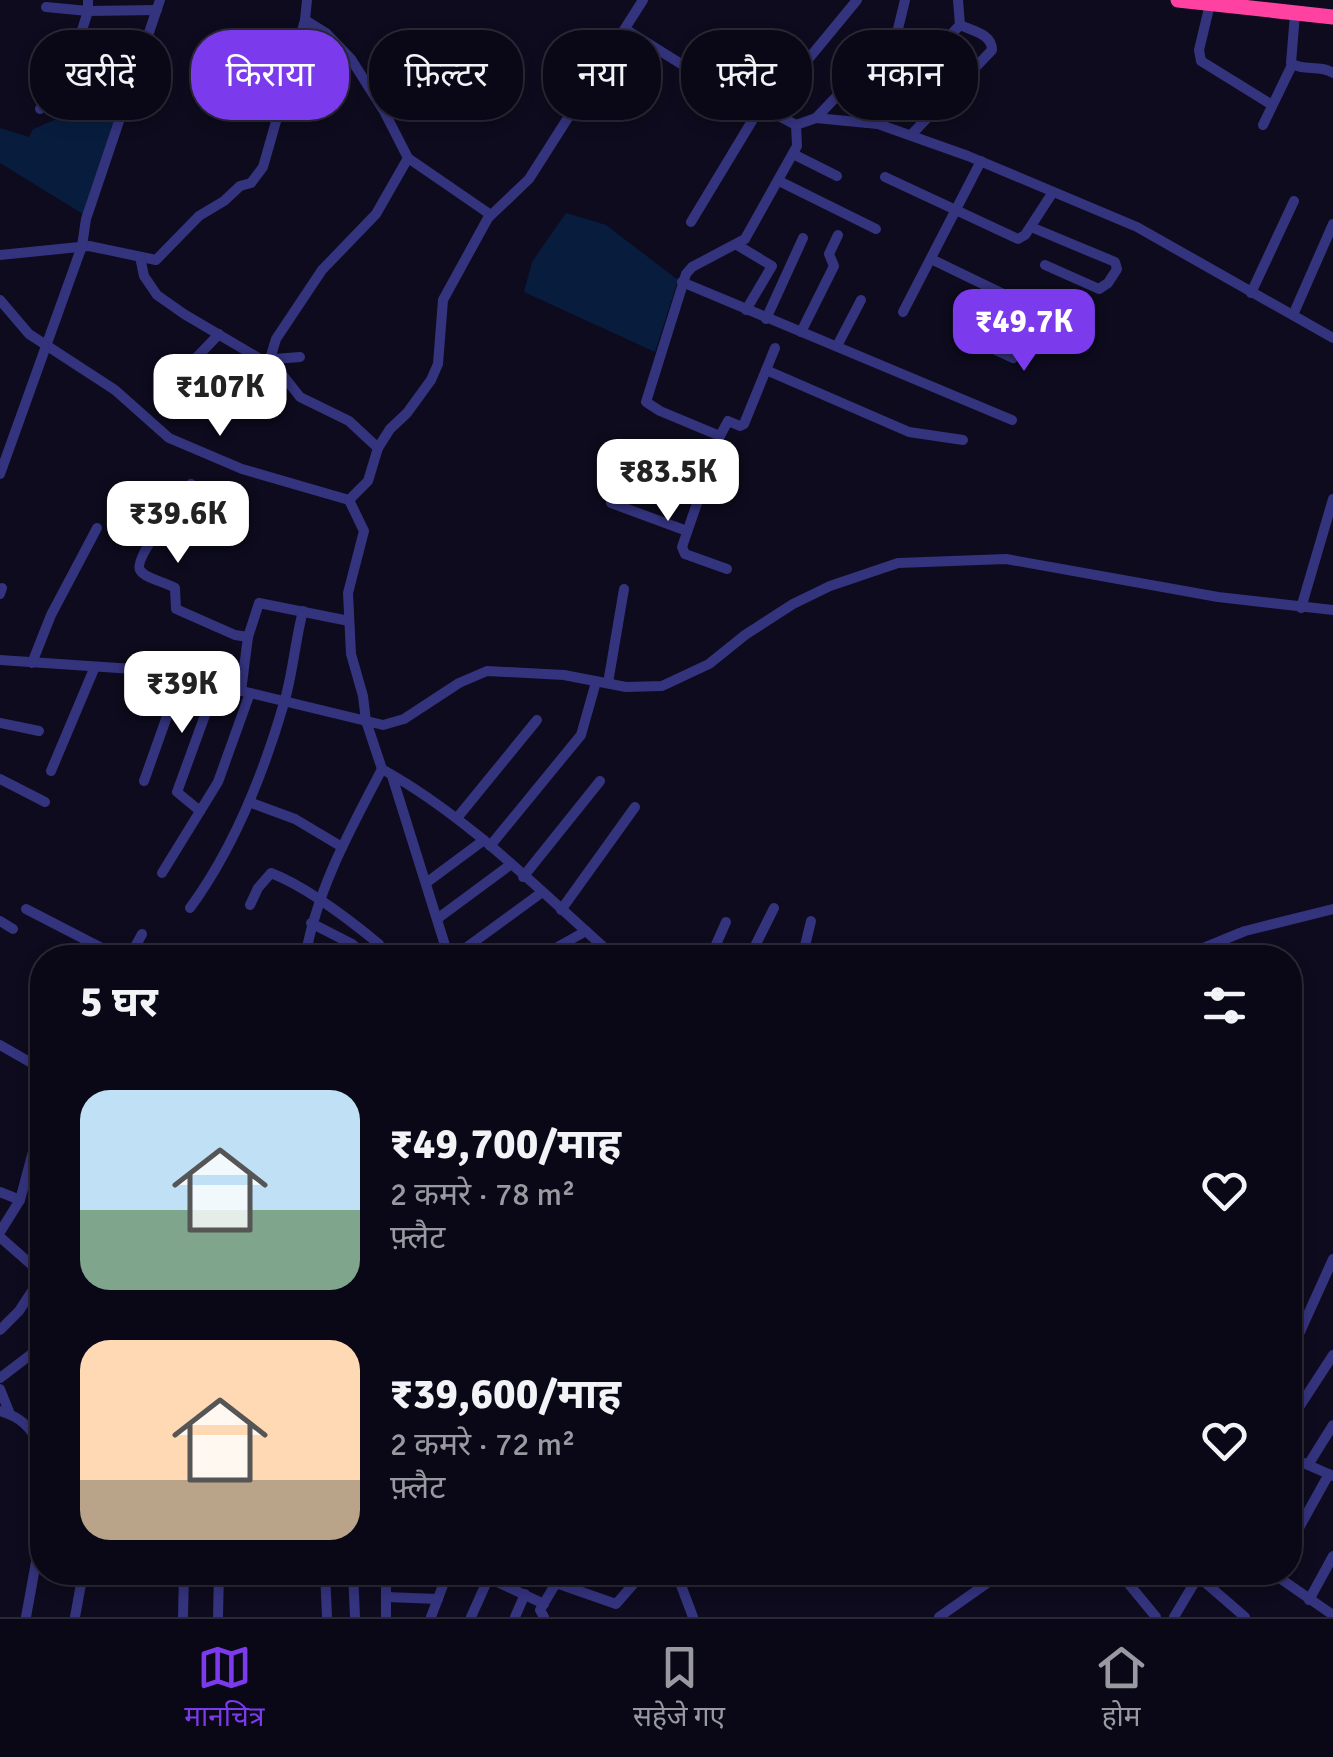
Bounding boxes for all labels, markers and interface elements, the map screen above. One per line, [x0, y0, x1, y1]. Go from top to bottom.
chip: खरीदें [30, 30, 171, 120]
chip: किराया [191, 30, 349, 120]
chip: फ़िल्टर [369, 30, 523, 120]
chip: नया [543, 30, 661, 120]
chip: फ़्लैट [681, 30, 812, 120]
chip: मकान [832, 30, 978, 120]
pin: ₹49.7K [943, 289, 1105, 374]
text: ₹49.7K [975, 302, 1073, 341]
pin: ₹107K [150, 354, 290, 439]
text: ₹107K [176, 367, 264, 406]
pin: ₹83.5K [587, 439, 749, 524]
text: ₹83.5K [619, 452, 717, 491]
pin: ₹39.6K [97, 481, 259, 566]
text: ₹39.6K [129, 494, 227, 533]
pin: ₹39K [123, 651, 241, 736]
text: ₹39K [146, 664, 218, 703]
text: 5 घर [80, 977, 158, 1028]
icon: filters [1197, 978, 1252, 1033]
text: ₹49,700/माह [390, 1119, 621, 1170]
icon: home [160, 1130, 280, 1250]
icon: heart [1197, 1163, 1252, 1218]
text: 2 कमरे · 78 m² [390, 1175, 576, 1214]
text: फ़्लैट [390, 1218, 445, 1257]
text: ₹39,600/माह [390, 1369, 621, 1420]
icon: home [160, 1380, 280, 1500]
icon: heart [1197, 1413, 1252, 1468]
text: 2 कमरे · 72 m² [390, 1425, 576, 1464]
text: फ़्लैट [390, 1468, 445, 1507]
tab: मानचित्र [184, 1640, 264, 1737]
tab: सहेजे गए [633, 1640, 725, 1737]
tab: होम [1094, 1640, 1149, 1737]

